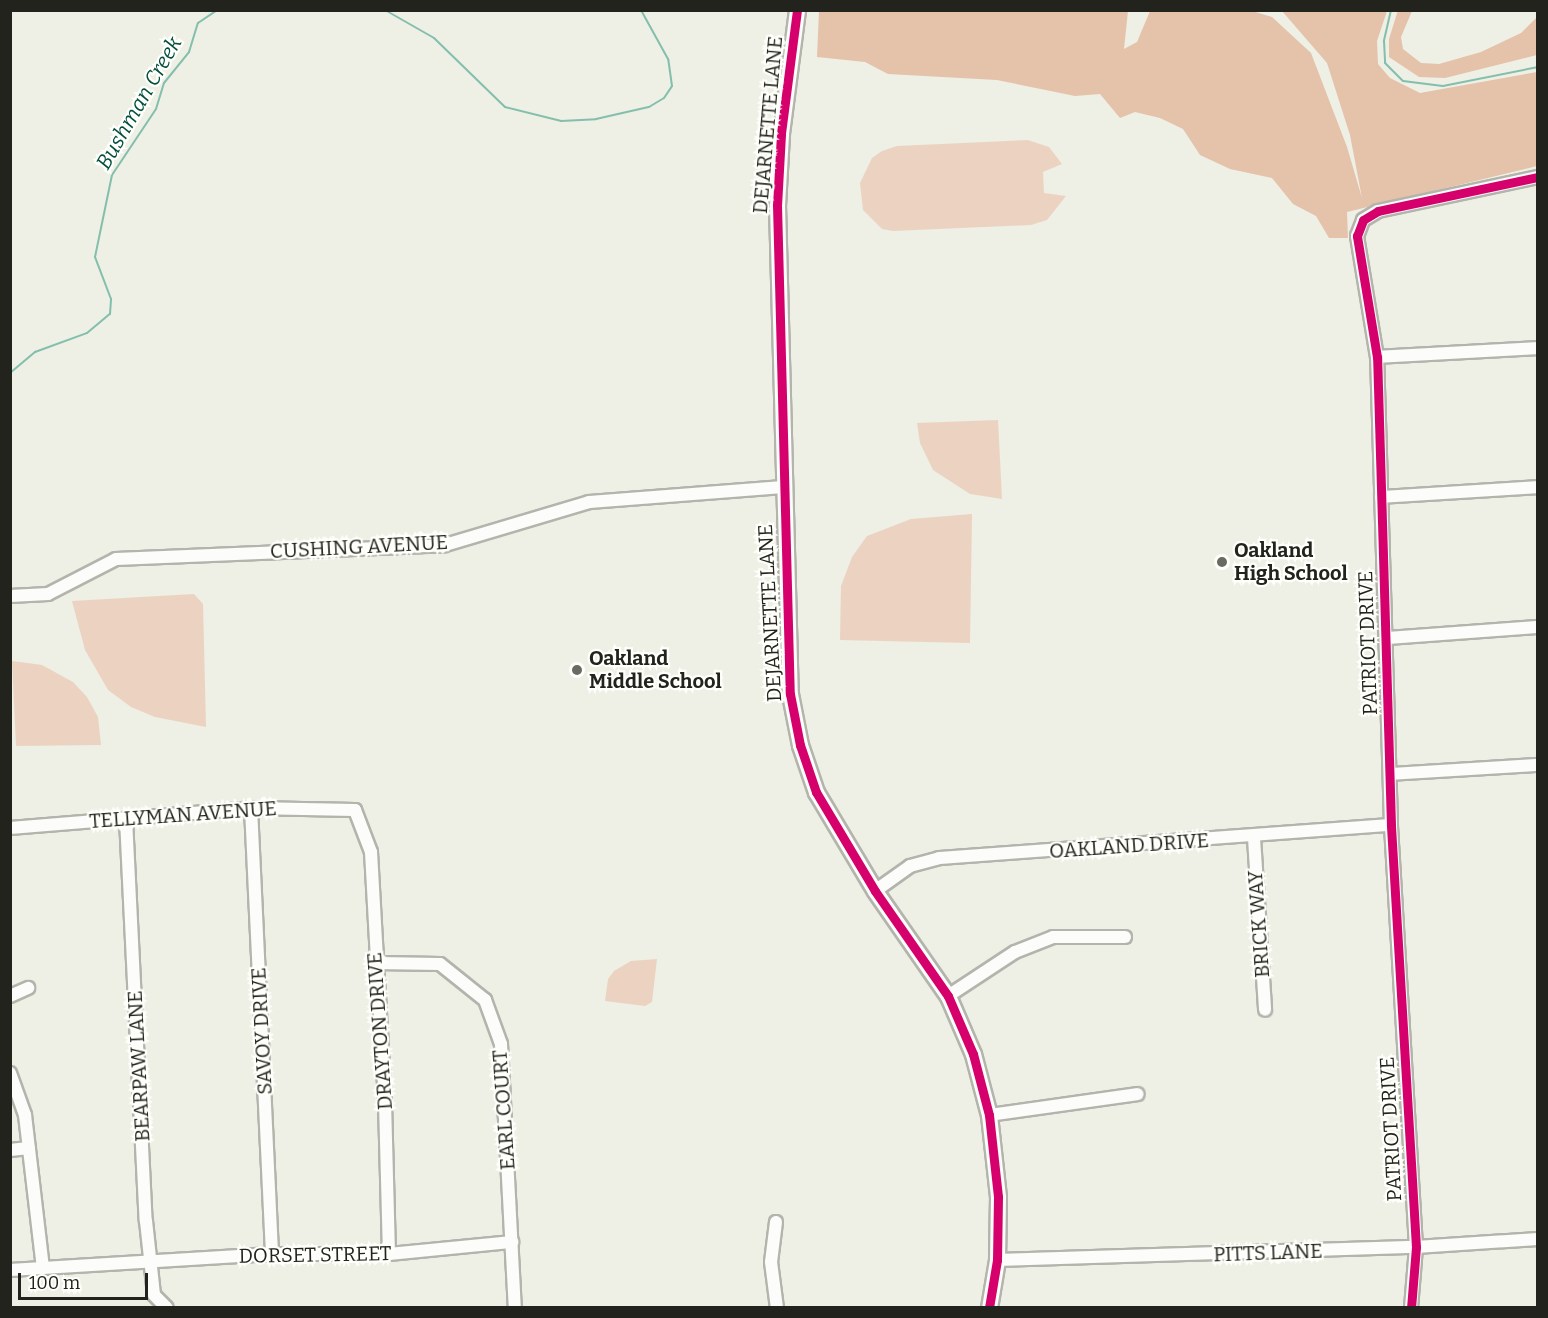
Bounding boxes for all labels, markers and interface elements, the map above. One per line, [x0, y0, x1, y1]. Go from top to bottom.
water label: Bushman Creek [91, 32, 187, 174]
street label: DEJARNETTE LANE [748, 35, 788, 215]
street label: DEJARNETTE LANE [753, 523, 787, 703]
street label: CUSHING AVENUE [269, 530, 449, 564]
place label: Oakland High School [1234, 538, 1348, 585]
marker: Oakland High School [1215, 555, 1229, 569]
street label: PATRIOT DRIVE [1353, 570, 1383, 716]
place label: Oakland Middle School [589, 646, 722, 693]
marker: Oakland Middle School [570, 663, 584, 677]
street label: TELLYMAN AVENUE [88, 796, 278, 834]
street label: OAKLAND DRIVE [1048, 828, 1210, 864]
street label: BRICK WAY [1243, 869, 1275, 979]
street label: DRAYTON DRIVE [363, 951, 397, 1111]
street label: SAVOY DRIVE [247, 967, 277, 1095]
street label: BEARPAW LANE [123, 990, 155, 1142]
street label: EARL COURT [488, 1049, 520, 1171]
street label: PATRIOT DRIVE [1375, 1056, 1407, 1202]
street label: PITTS LANE [1213, 1239, 1323, 1267]
street label: DORSET STREET [238, 1242, 392, 1268]
scale bar [21, 1261, 152, 1299]
text: 100 m [29, 1272, 80, 1294]

